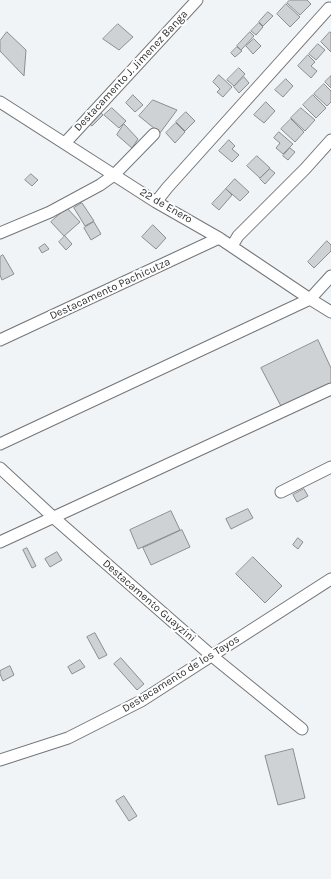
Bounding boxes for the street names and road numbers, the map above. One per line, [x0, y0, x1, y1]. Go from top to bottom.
street label: Destacamento J. Jimenez Banga [71, 8, 191, 134]
street label: 22 de Enero [137, 186, 195, 226]
street label: Destacamento Pachicutza [48, 255, 172, 323]
street label: Destacamento Guayzini [100, 557, 198, 645]
street label: Destacamento de los Tayos [120, 632, 242, 716]

